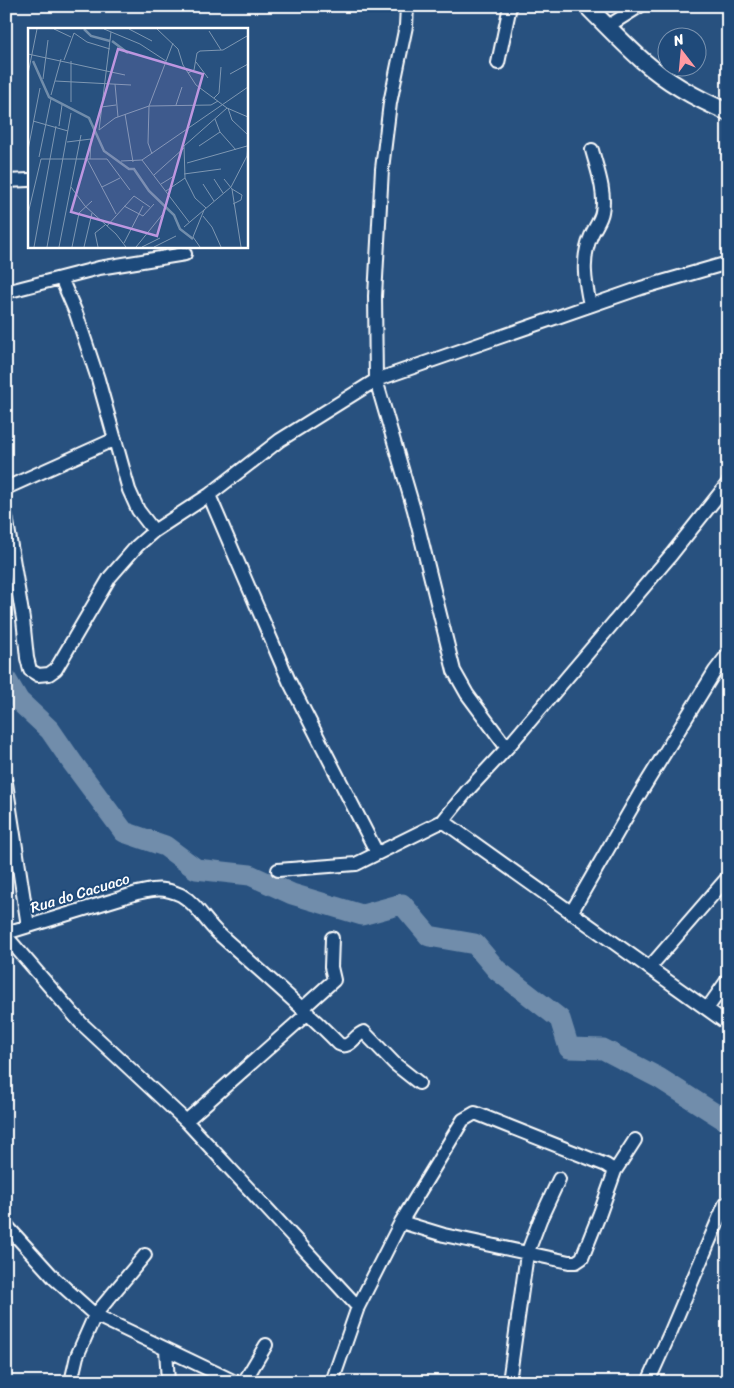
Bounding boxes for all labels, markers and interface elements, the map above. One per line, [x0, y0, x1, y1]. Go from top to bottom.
text: N [669, 27, 687, 54]
inset map [28, 28, 248, 248]
north arrow [656, 28, 706, 78]
street label: Rua do Cacuaco [27, 865, 133, 920]

